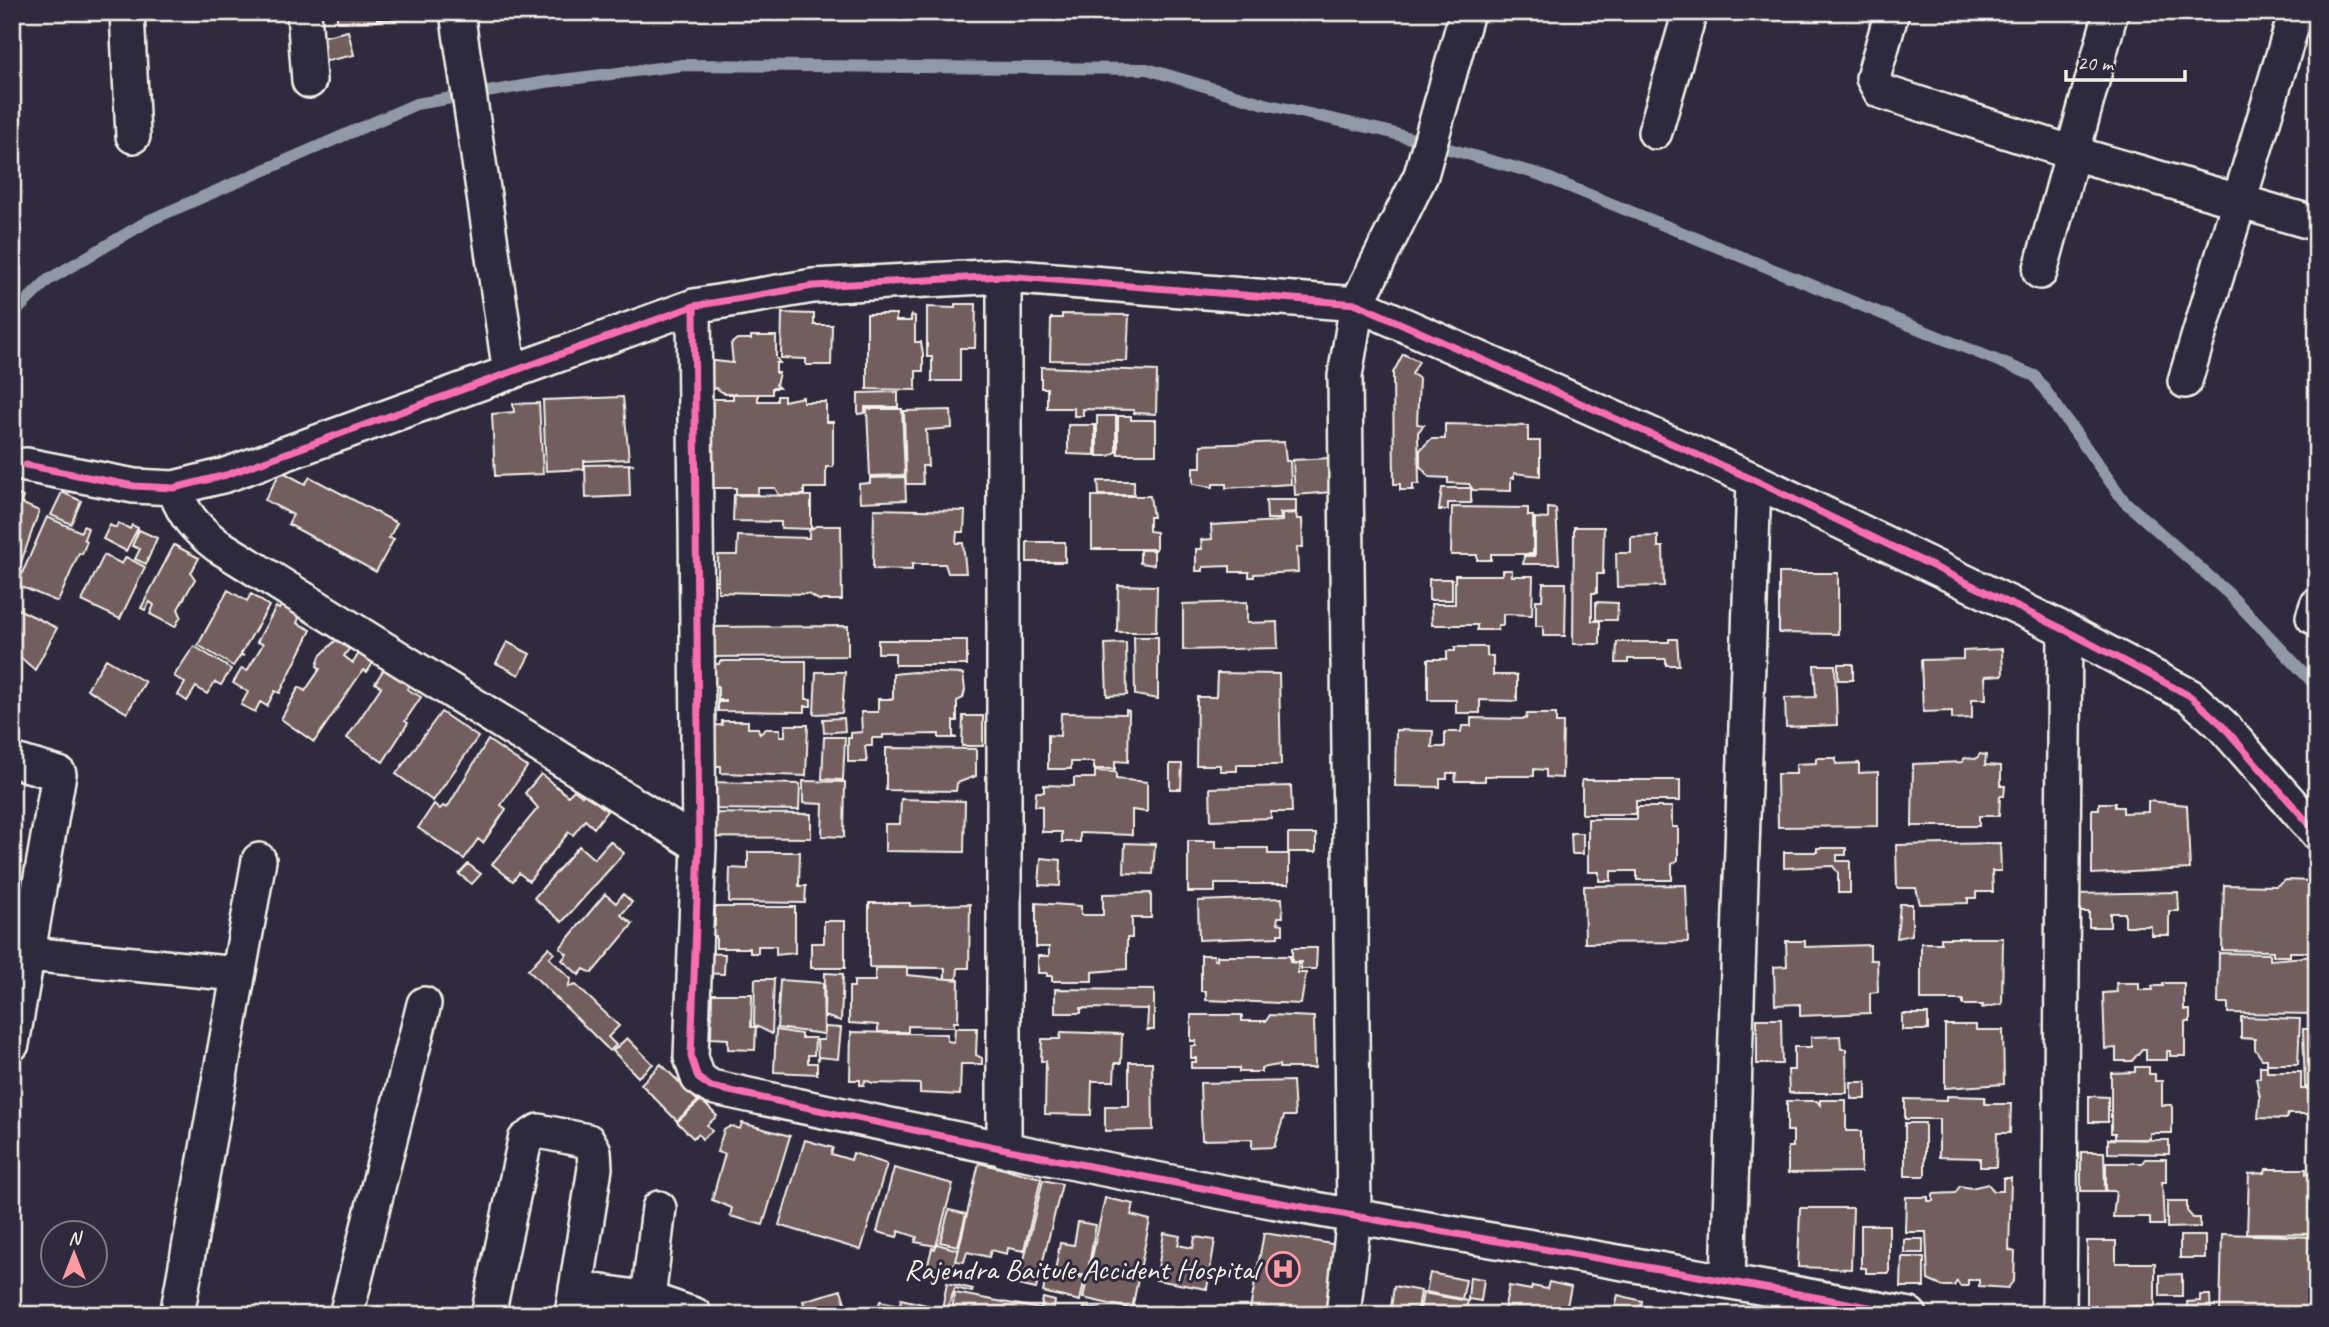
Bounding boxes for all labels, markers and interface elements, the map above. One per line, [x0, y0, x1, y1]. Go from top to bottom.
scale bar [2066, 38, 2186, 82]
text: 20 m [2077, 50, 2115, 76]
north arrow [38, 1218, 108, 1288]
text: N [68, 1226, 83, 1250]
place label: Rajendra Baitule Accident Hospital [904, 1250, 1263, 1288]
hospital icon: Rajendra Baitule Accident Hospital [1264, 1250, 1302, 1288]

